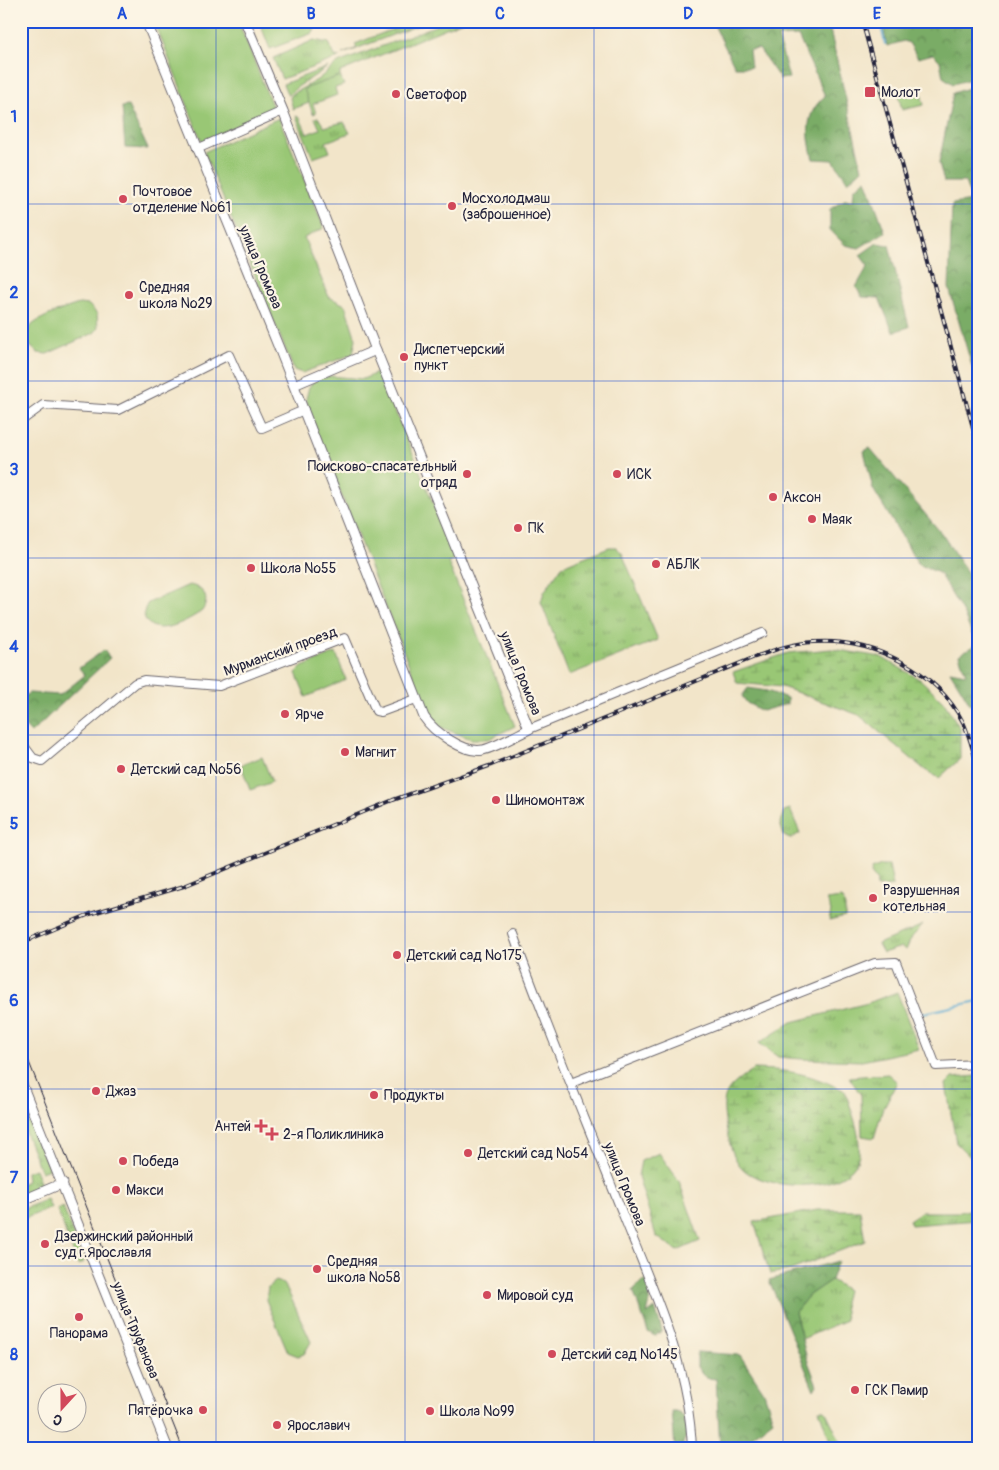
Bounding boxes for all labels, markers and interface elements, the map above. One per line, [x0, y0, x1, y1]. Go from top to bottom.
text: A [117, 4, 128, 24]
text: B [306, 4, 316, 24]
text: C [495, 4, 505, 24]
text: D [683, 4, 693, 24]
text: E [873, 4, 882, 24]
place label: Молот [881, 84, 921, 101]
marker: Молот [863, 85, 877, 99]
place label: Светофор [406, 86, 467, 103]
marker: Светофор [390, 88, 402, 100]
text: 1 [11, 107, 17, 127]
place label: Почтовое отделение №61 [133, 183, 231, 216]
place label: Мосхолодмаш (заброшенное) [462, 190, 552, 223]
marker: Почтовое отделение №61 [117, 193, 129, 205]
marker: Мосхолодмаш (заброшенное) [446, 200, 458, 212]
street label: улица Громова [235, 222, 286, 311]
place label: Средняя школа №29 [139, 279, 213, 312]
text: 2 [10, 283, 19, 303]
marker: Средняя школа №29 [123, 289, 135, 301]
place label: Диспетчерский пункт [413, 341, 505, 374]
marker: Диспетчерский пункт [398, 351, 410, 363]
place label: Поисково-спасательный отряд [308, 458, 458, 491]
text: 3 [10, 460, 19, 480]
place label: ИСК [627, 466, 652, 483]
marker: Поисково-спасательный отряд [461, 468, 473, 480]
marker: ИСК [611, 468, 623, 480]
place label: Аксон [783, 489, 821, 506]
marker: Аксон [767, 491, 779, 503]
place label: Маяк [822, 511, 852, 528]
marker: Маяк [806, 513, 818, 525]
place label: ПК [528, 520, 544, 537]
marker: ПК [512, 522, 524, 534]
place label: АБЛК [666, 556, 700, 573]
marker: АБЛК [650, 558, 662, 570]
place label: Школа №55 [261, 560, 336, 577]
marker: Школа №55 [245, 562, 257, 574]
street label: Мурманский проезд [221, 623, 340, 680]
street label: улица Громова [496, 628, 545, 718]
text: 4 [9, 637, 19, 657]
place label: Ярче [295, 706, 324, 723]
marker: Ярче [279, 708, 291, 720]
place label: Магнит [355, 744, 397, 761]
marker: Магнит [339, 746, 351, 758]
place label: Детский сад №56 [130, 761, 241, 778]
marker: Детский сад №56 [115, 763, 127, 775]
place label: Шиномонтаж [506, 792, 584, 809]
marker: Шиномонтаж [490, 794, 502, 806]
text: 5 [10, 814, 19, 834]
place label: Разрушенная котельная [883, 882, 960, 915]
marker: Разрушенная котельная [867, 892, 879, 904]
place label: Детский сад №175 [406, 947, 522, 964]
marker: Детский сад №175 [391, 949, 403, 961]
text: 6 [9, 991, 19, 1011]
place label: Джаз [105, 1083, 137, 1100]
marker: Джаз [90, 1085, 102, 1097]
place label: Продукты [384, 1087, 444, 1104]
marker: Продукты [368, 1089, 380, 1101]
place label: Антей [214, 1118, 251, 1135]
marker: Антей [255, 1120, 267, 1132]
place label: 2-я Поликлиника [283, 1126, 384, 1143]
marker: 2-я Поликлиника [265, 1127, 279, 1141]
street label: улица Громова [600, 1139, 649, 1229]
place label: Детский сад №54 [477, 1145, 588, 1162]
marker: Детский сад №54 [462, 1147, 474, 1159]
place label: Победа [133, 1153, 179, 1170]
marker: Победа [117, 1155, 129, 1167]
text: 7 [10, 1168, 19, 1188]
place label: Макси [126, 1182, 163, 1199]
marker: Макси [110, 1184, 122, 1196]
place label: Дзержинский районный суд г.Ярославля [54, 1228, 193, 1261]
marker: Дзержинский районный суд г.Ярославля [39, 1238, 51, 1250]
place label: Средняя школа №58 [327, 1253, 400, 1286]
marker: Средняя школа №58 [311, 1263, 323, 1275]
street label: улица Труфанова [108, 1279, 163, 1381]
place label: Мировой суд [497, 1287, 574, 1304]
marker: Мировой суд [481, 1289, 493, 1301]
marker: Панорама [73, 1311, 85, 1323]
place label: Панорама [50, 1325, 108, 1342]
text: 8 [10, 1345, 18, 1365]
place label: Детский сад №145 [561, 1346, 678, 1363]
marker: Детский сад №145 [546, 1348, 558, 1360]
north arrow [38, 1382, 88, 1432]
place label: ГСК Памир [865, 1382, 929, 1399]
marker: ГСК Памир [849, 1384, 861, 1396]
place label: Пятёрочка [129, 1402, 193, 1419]
place label: Школа №99 [440, 1403, 515, 1420]
marker: Пятёрочка [197, 1404, 209, 1416]
marker: Школа №99 [424, 1405, 436, 1417]
text: С [50, 1410, 65, 1429]
place label: Ярославич [287, 1417, 350, 1434]
marker: Ярославич [271, 1419, 283, 1431]

